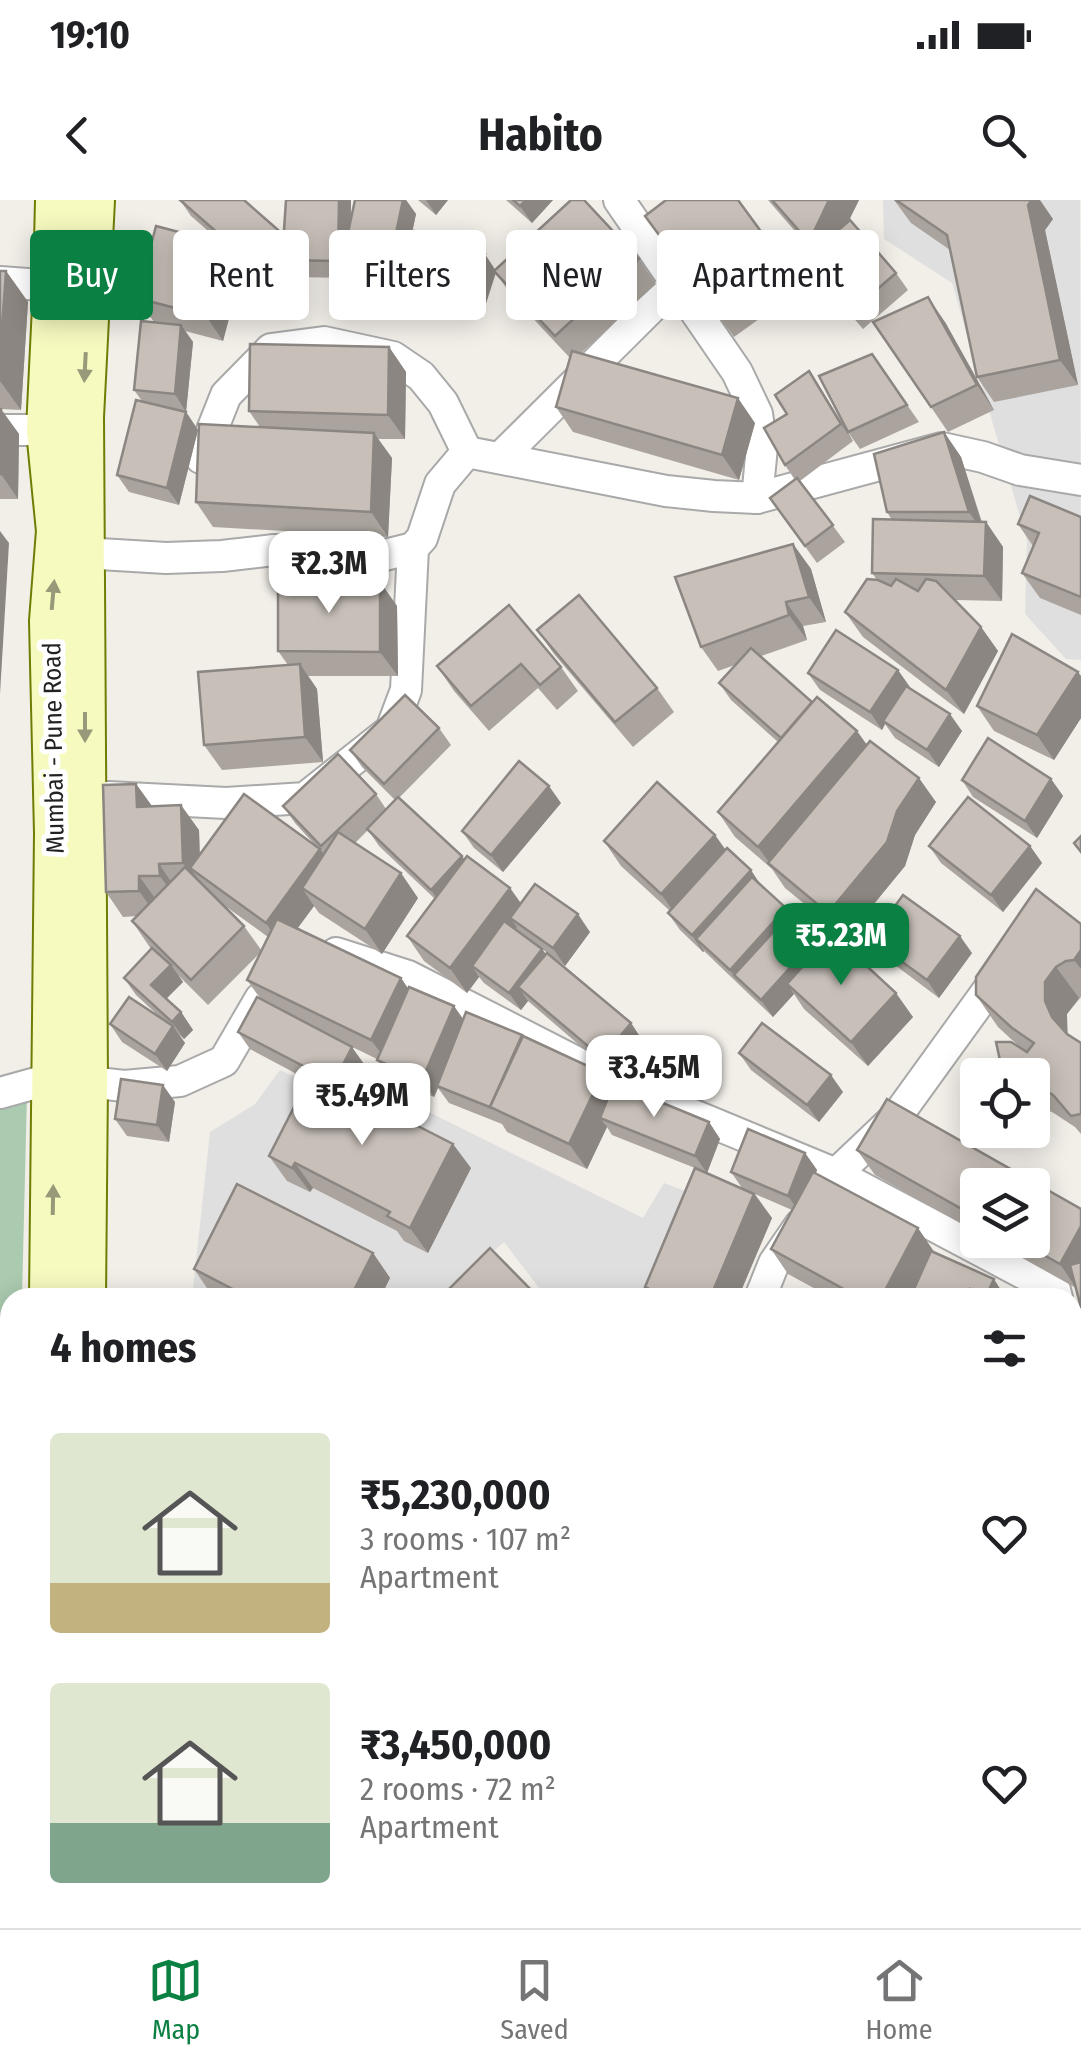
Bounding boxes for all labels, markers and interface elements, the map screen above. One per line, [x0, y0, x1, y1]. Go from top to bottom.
text: 19:10 [50, 12, 130, 58]
icon: back [50, 108, 105, 163]
text: Habito [478, 108, 603, 162]
icon: search [976, 108, 1031, 163]
chip: Buy [30, 230, 153, 320]
chip: Rent [173, 230, 309, 320]
chip: Filters [329, 230, 486, 320]
chip: New [506, 230, 637, 320]
chip: Apartment [657, 230, 879, 320]
one-way arrow [77, 352, 93, 384]
pin: ₹2.3M [259, 531, 399, 616]
text: ₹2.3M [291, 544, 367, 582]
one-way arrow [45, 579, 61, 611]
street label: Mumbai - Pune Road [37, 642, 71, 854]
one-way arrow [77, 712, 93, 744]
pin: ₹5.23M [760, 903, 922, 988]
text: ₹5.23M [795, 916, 887, 954]
pin: ₹3.45M [573, 1035, 735, 1120]
text: ₹3.45M [608, 1048, 700, 1086]
map controls [960, 1058, 1050, 1258]
button: locate [960, 1058, 1050, 1148]
pin: ₹5.49M [281, 1063, 443, 1148]
text: ₹5.49M [315, 1076, 409, 1114]
button: layers [960, 1168, 1050, 1258]
one-way arrow [45, 1184, 61, 1216]
icon: filters [977, 1321, 1032, 1376]
text: 4 homes [50, 1323, 197, 1373]
text: ₹5,230,000 [360, 1470, 551, 1520]
icon: home [130, 1473, 250, 1593]
icon: heart [977, 1506, 1032, 1561]
text: 3 rooms · 107 m² [360, 1520, 571, 1558]
text: Apartment [360, 1558, 499, 1596]
text: ₹3,450,000 [360, 1720, 551, 1770]
icon: home [130, 1723, 250, 1843]
icon: heart [977, 1756, 1032, 1811]
text: 2 rooms · 72 m² [360, 1770, 556, 1808]
text: Apartment [360, 1808, 499, 1846]
tab: Map [148, 1953, 203, 2046]
tab: Saved [500, 1953, 569, 2046]
tab: Home [866, 1953, 933, 2046]

